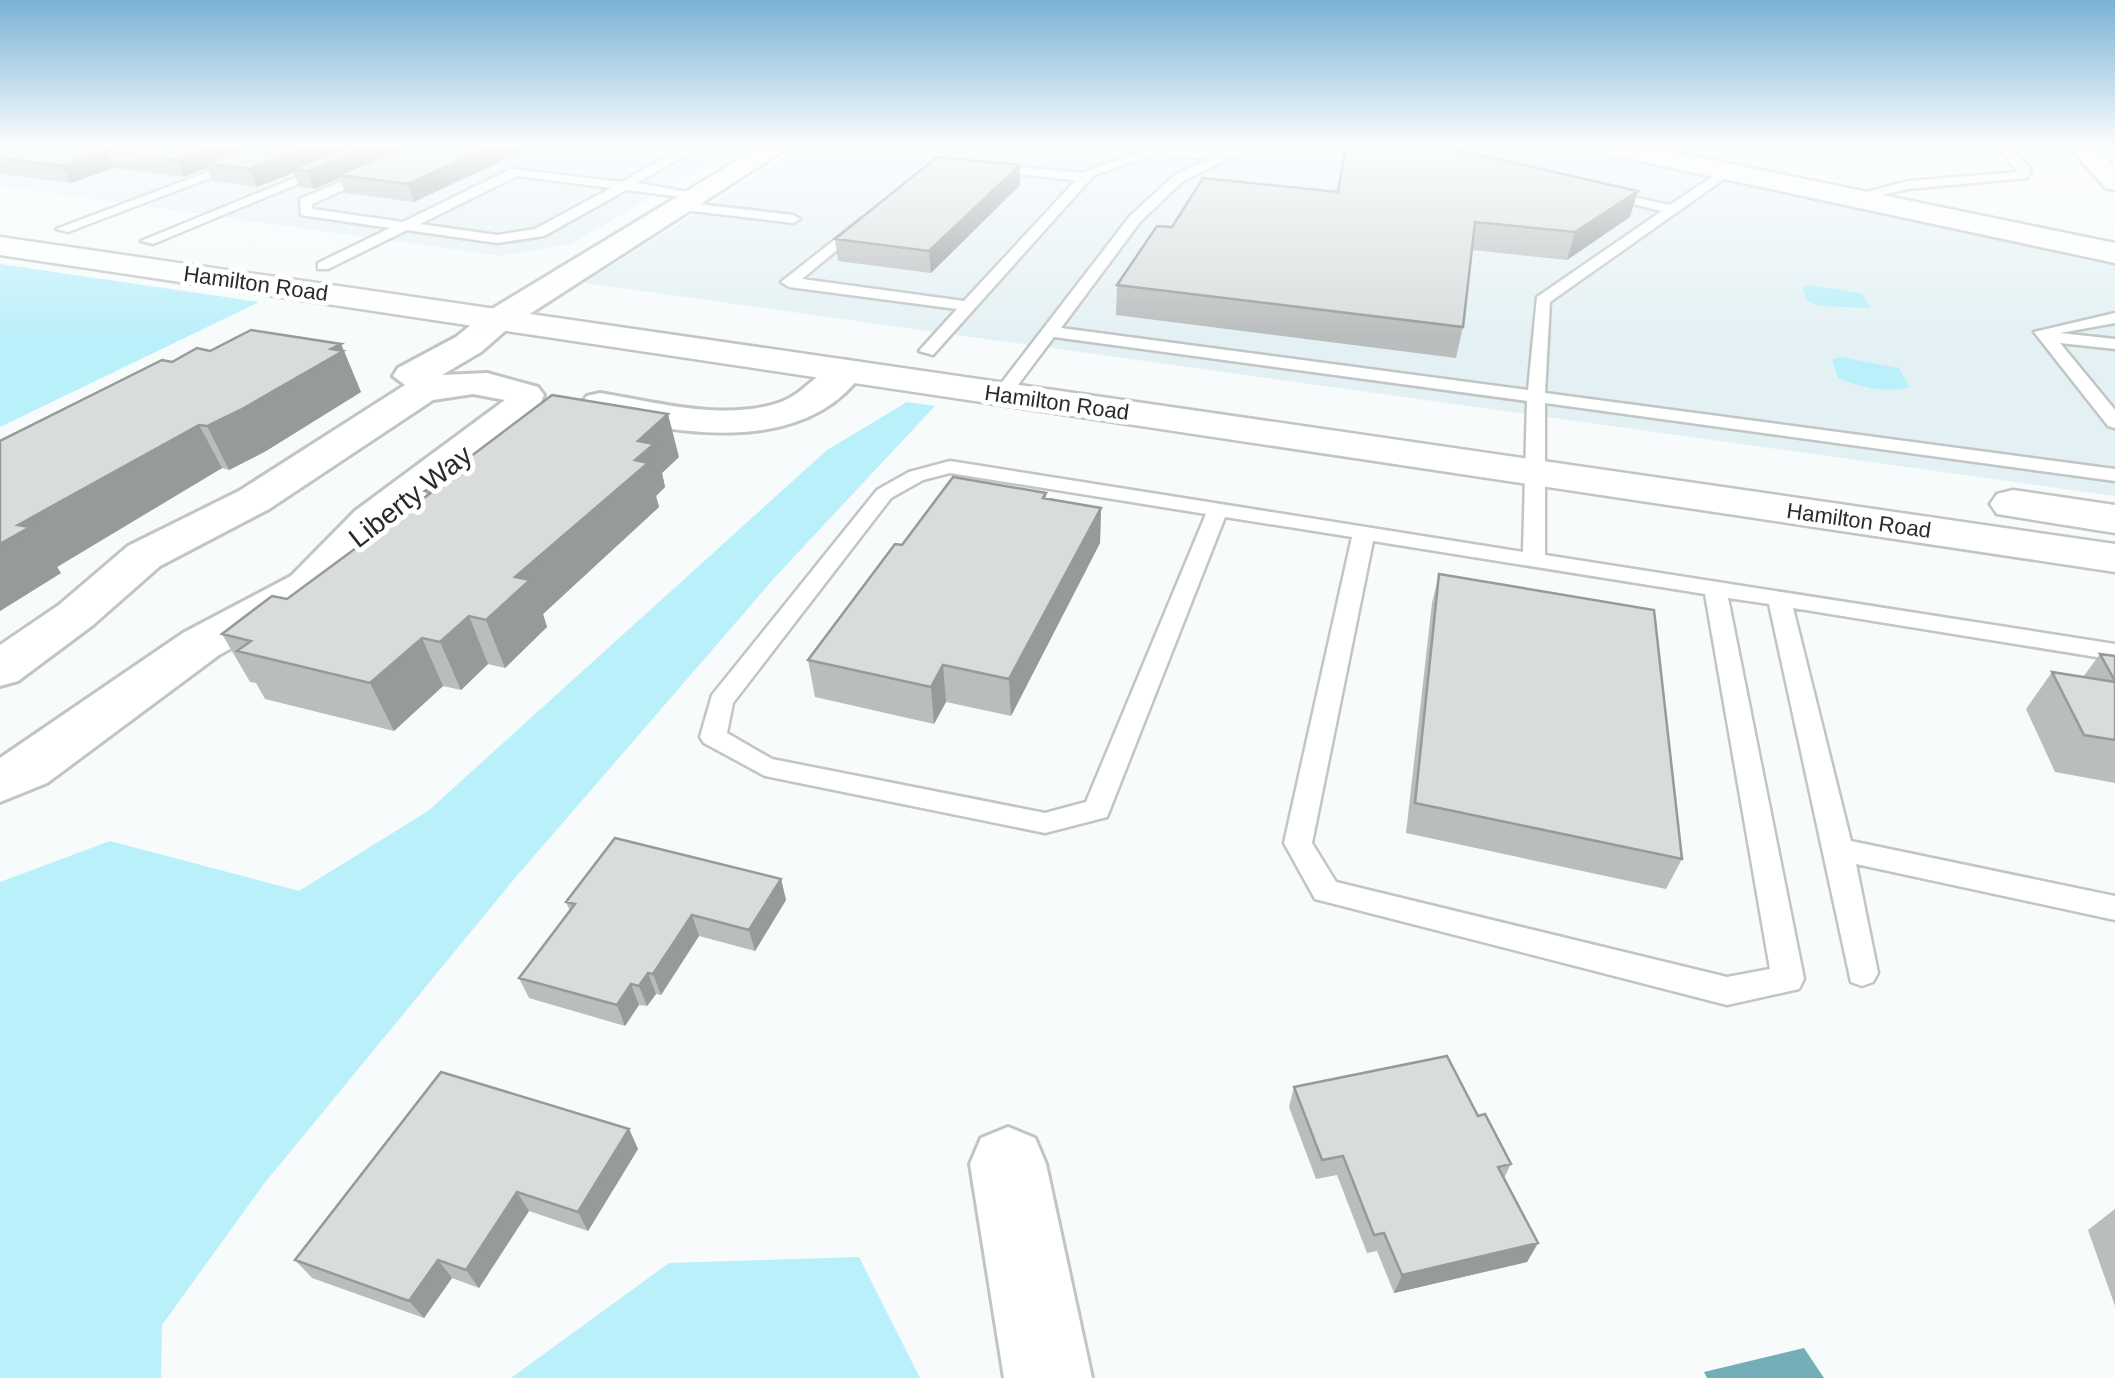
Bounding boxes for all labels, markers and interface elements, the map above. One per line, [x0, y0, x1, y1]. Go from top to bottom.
street label: Hamilton Road [182, 261, 330, 306]
street label: Hamilton Road [983, 380, 1131, 425]
street label: Liberty Way [343, 439, 478, 554]
street label: Hamilton Road [1785, 498, 1933, 543]

